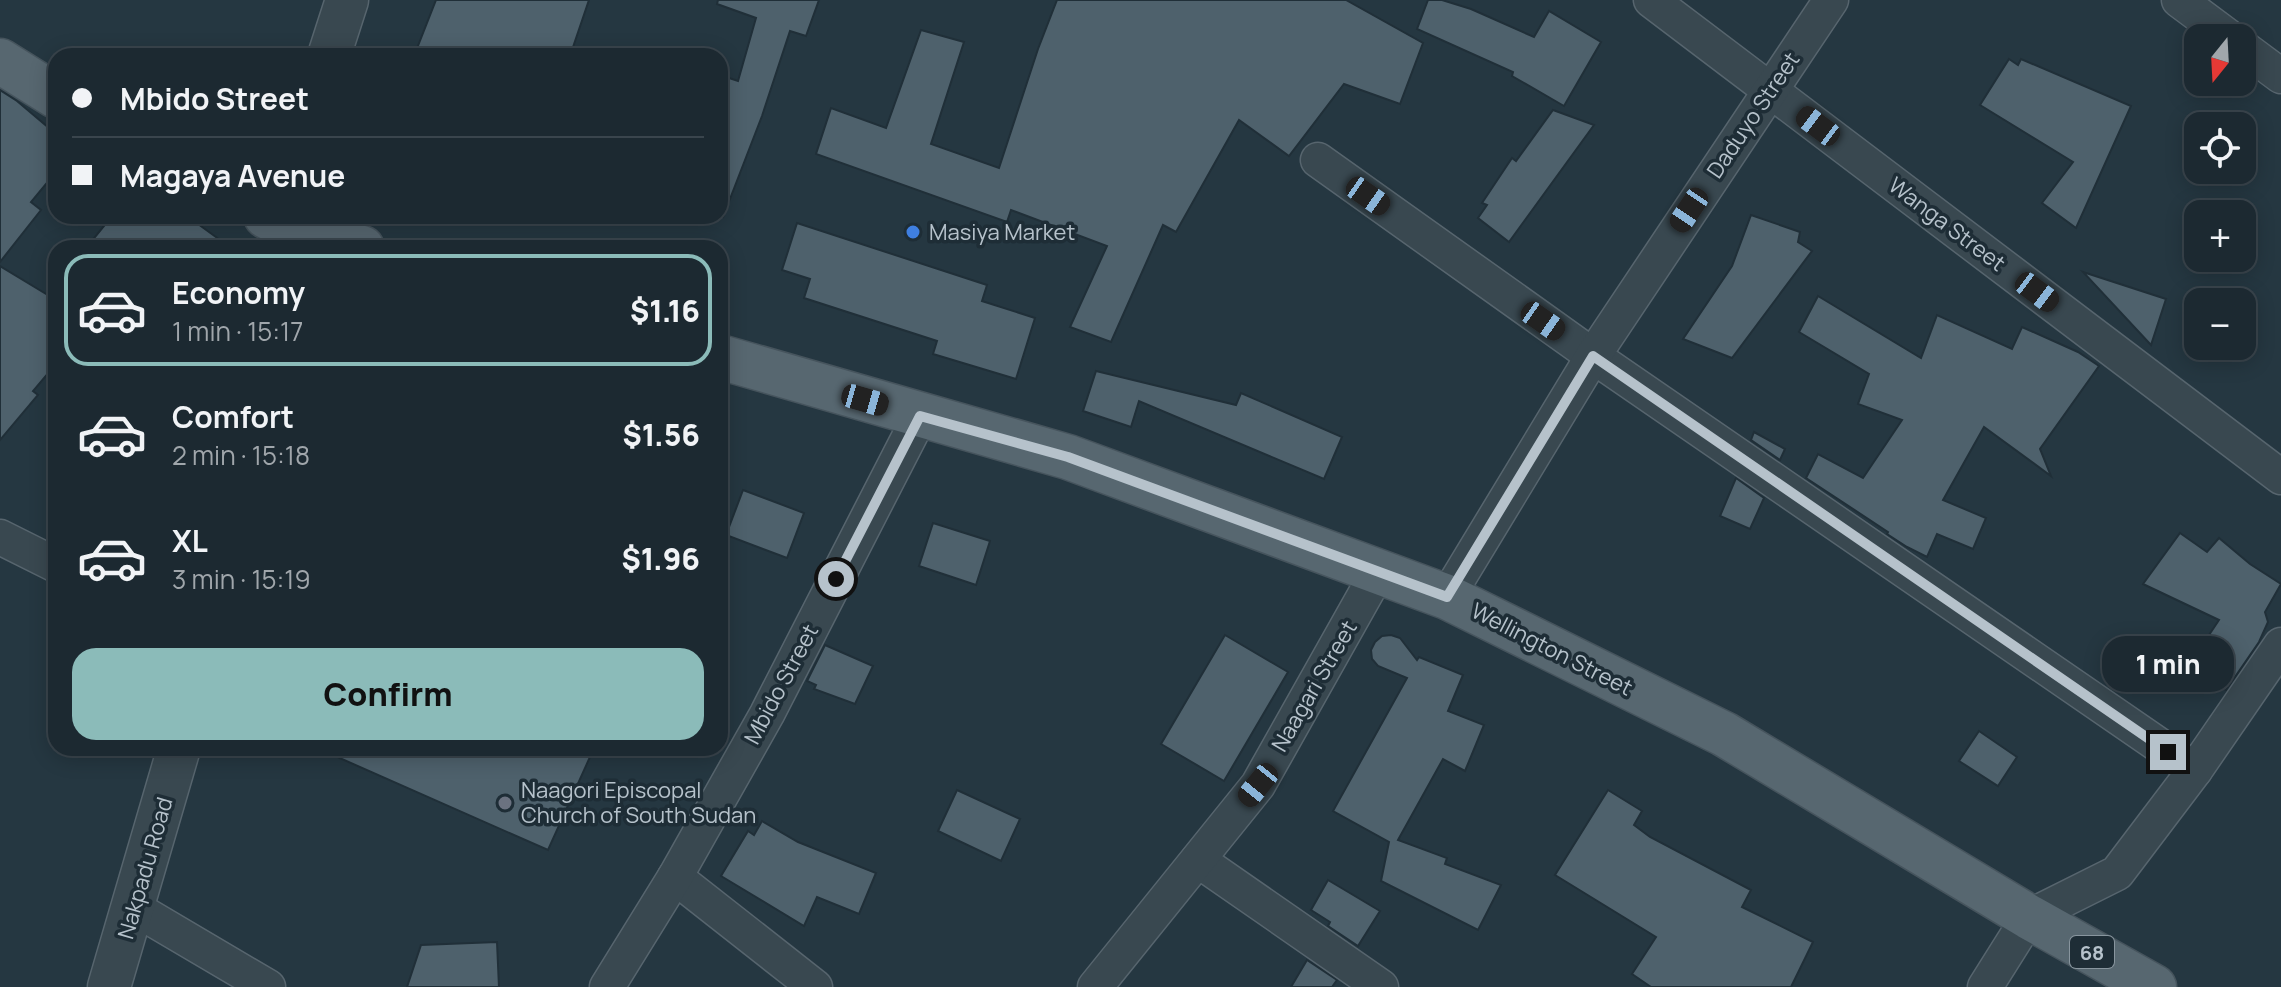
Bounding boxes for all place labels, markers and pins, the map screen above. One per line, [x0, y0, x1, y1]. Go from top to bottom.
place label: Masiya Market [929, 217, 1075, 247]
marker: Masiya Market [904, 223, 922, 241]
place label: Naagori Episcopal Church of South Sudan [521, 775, 756, 830]
marker: Naagori Episcopal Church of South Sudan [496, 794, 514, 812]

